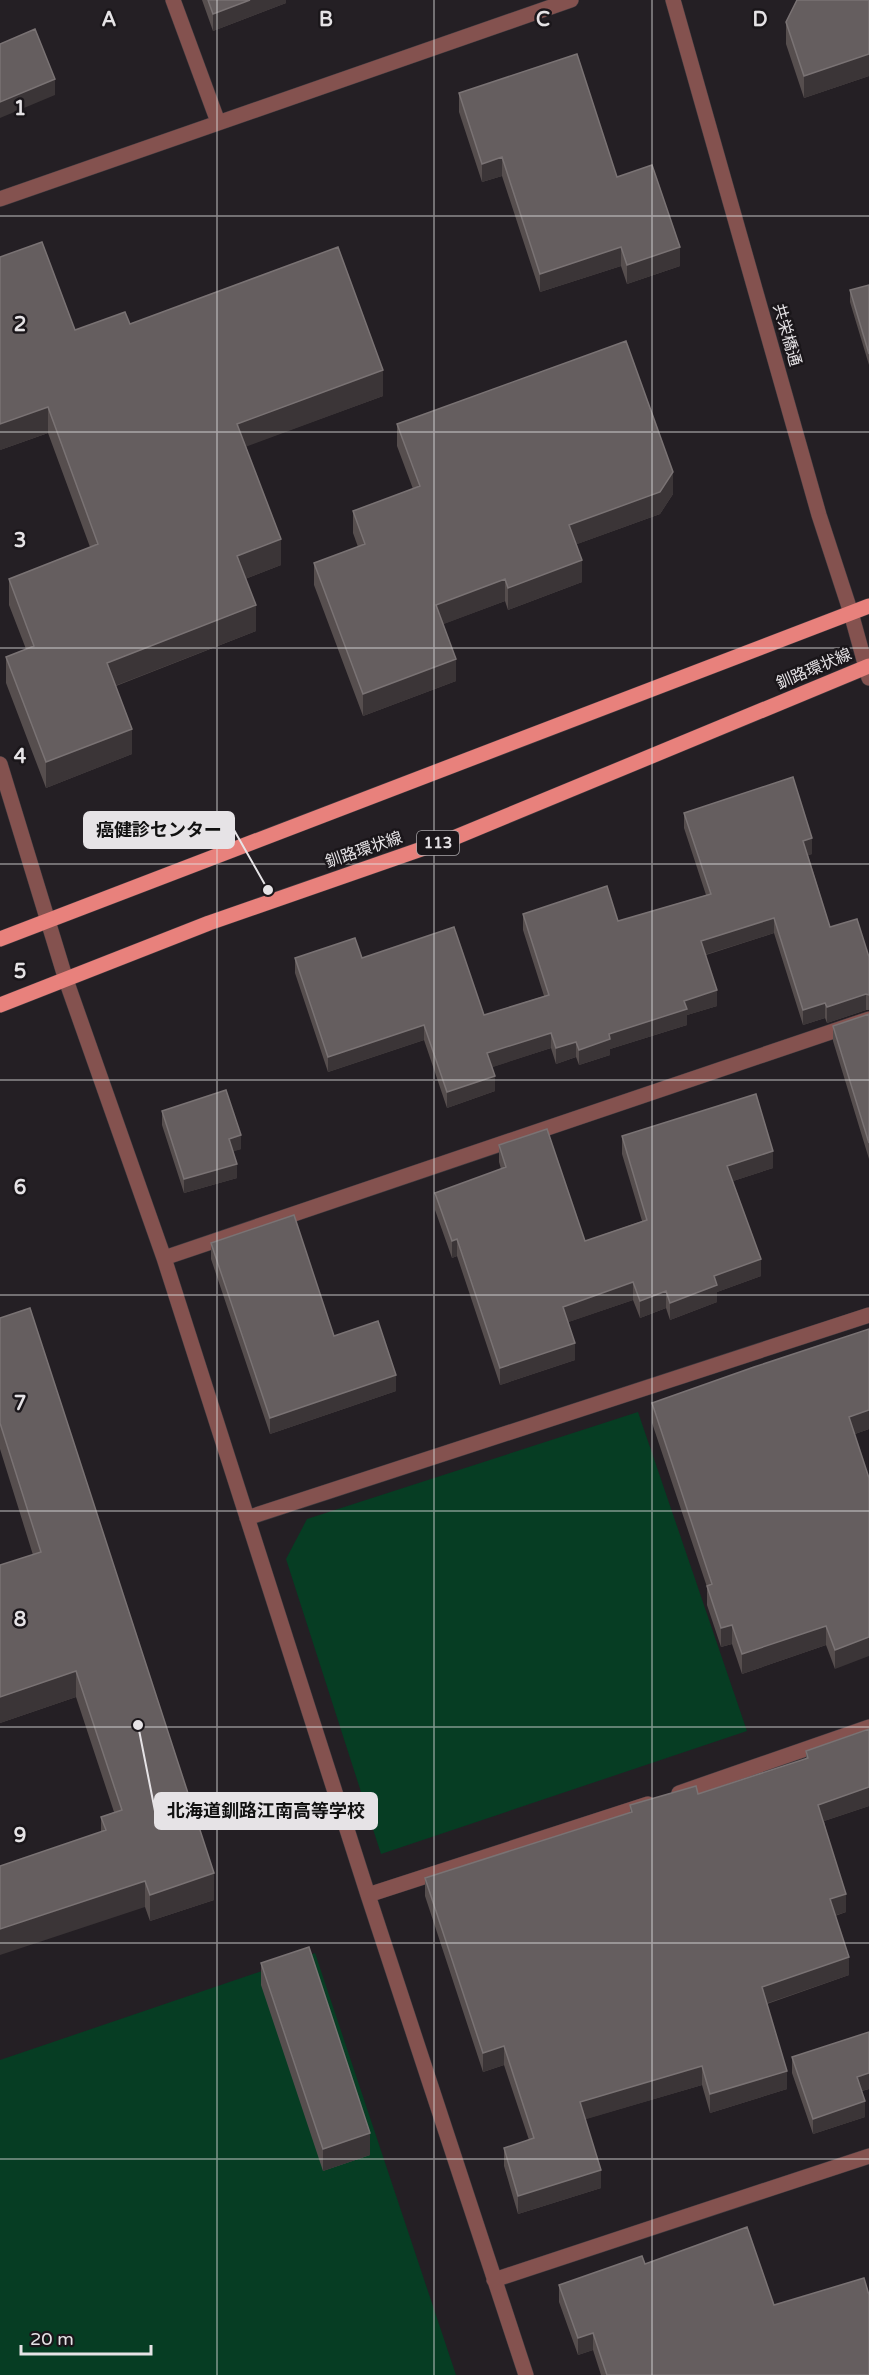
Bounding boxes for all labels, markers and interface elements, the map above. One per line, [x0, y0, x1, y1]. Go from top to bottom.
text: A [102, 8, 117, 32]
text: B [319, 8, 333, 32]
text: C [536, 8, 550, 32]
text: D [752, 8, 768, 32]
text: 1 [14, 97, 26, 121]
street label: 共栄橋通 [769, 301, 805, 369]
text: 2 [14, 313, 26, 337]
text: 3 [14, 529, 26, 553]
street label: 釧路環状線 [773, 644, 855, 694]
text: 4 [14, 745, 27, 769]
callout: 癌健診センター [84, 812, 234, 848]
text: 癌健診センター [96, 819, 222, 841]
street label: 釧路環状線 [323, 828, 405, 872]
road number: 113 [417, 831, 459, 855]
text: 5 [14, 960, 26, 984]
text: 6 [14, 1176, 26, 1200]
text: 7 [14, 1392, 26, 1416]
text: 8 [14, 1608, 26, 1632]
callout: 北海道釧路江南高等学校 [155, 1793, 377, 1829]
text: 北海道釧路江南高等学校 [167, 1800, 365, 1822]
text: 9 [14, 1824, 26, 1848]
scale bar [21, 2318, 152, 2356]
text: 20 m [30, 2328, 74, 2350]

